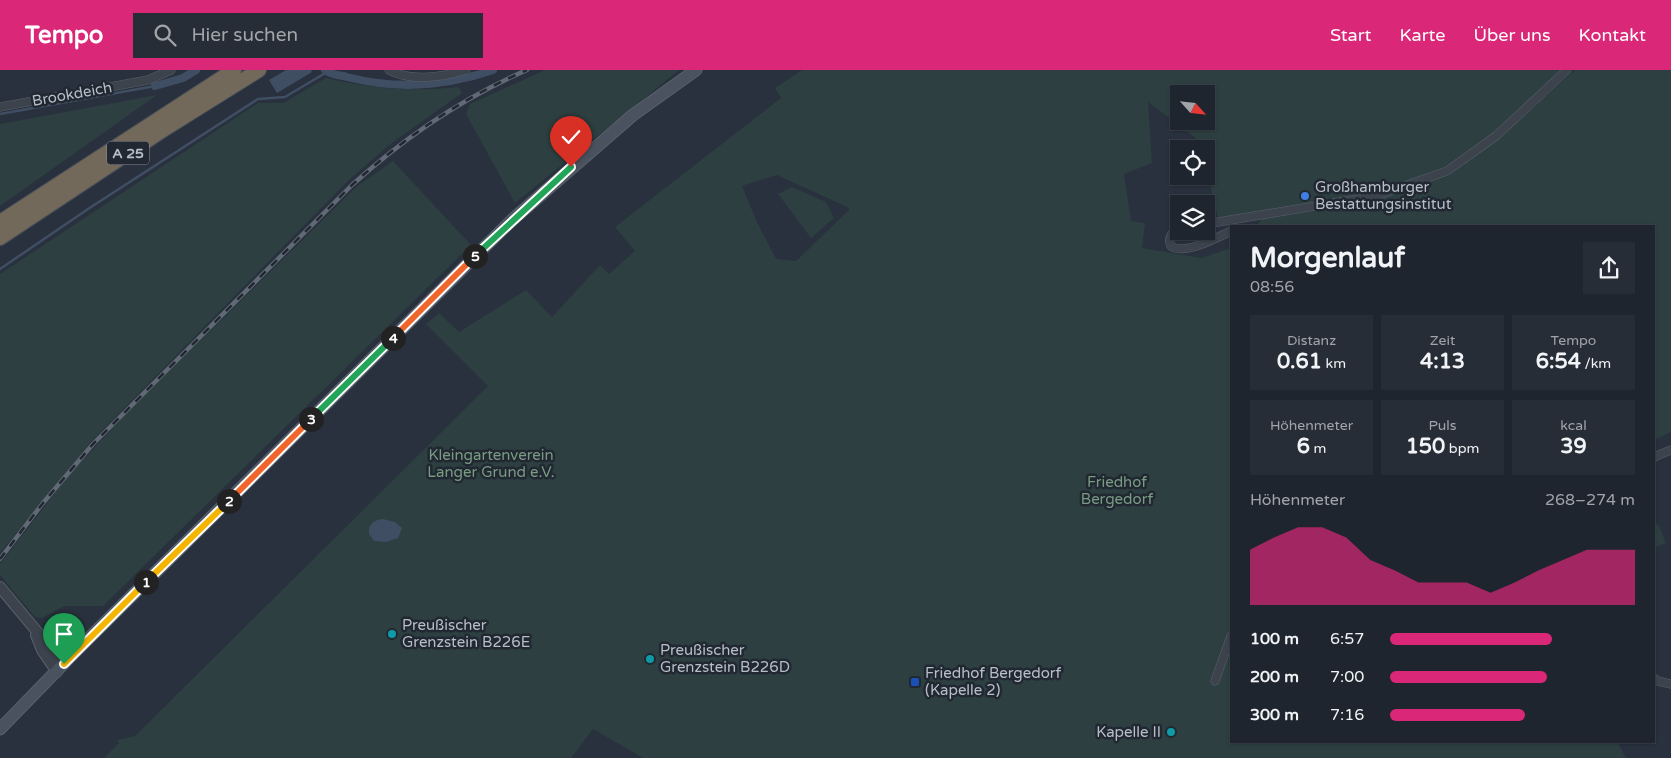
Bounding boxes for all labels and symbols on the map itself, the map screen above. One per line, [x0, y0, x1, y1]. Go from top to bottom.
street label: Brookdeich [31, 78, 113, 110]
north arrow [1170, 85, 1215, 130]
pin [550, 116, 592, 167]
road number: A 25 [107, 142, 149, 165]
place label: Großhamburger Bestattungsinstitut [1315, 178, 1452, 213]
marker: Großhamburger Bestattungsinstitut [1299, 190, 1311, 202]
pin: 5 [462, 244, 488, 268]
pin: 4 [380, 326, 406, 350]
pin: 3 [298, 406, 324, 432]
park label: Kleingartenverein Langer Grund e.V. [427, 446, 555, 481]
park label: Friedhof Bergedorf [1081, 473, 1153, 508]
pin: 2 [216, 488, 242, 514]
pin: 1 [134, 570, 158, 594]
pin [43, 613, 85, 664]
place label: Preußischer Grenzstein B226E [402, 616, 530, 651]
marker: Preußischer Grenzstein B226E [386, 628, 398, 640]
place label: Preußischer Grenzstein B226D [660, 641, 790, 676]
marker: Preußischer Grenzstein B226D [644, 653, 656, 665]
place label: Friedhof Bergedorf (Kapelle 2) [925, 664, 1062, 699]
marker: Friedhof Bergedorf (Kapelle 2) [909, 676, 921, 688]
place label: Kapelle II [1096, 723, 1161, 741]
marker: Kapelle II [1165, 726, 1177, 738]

